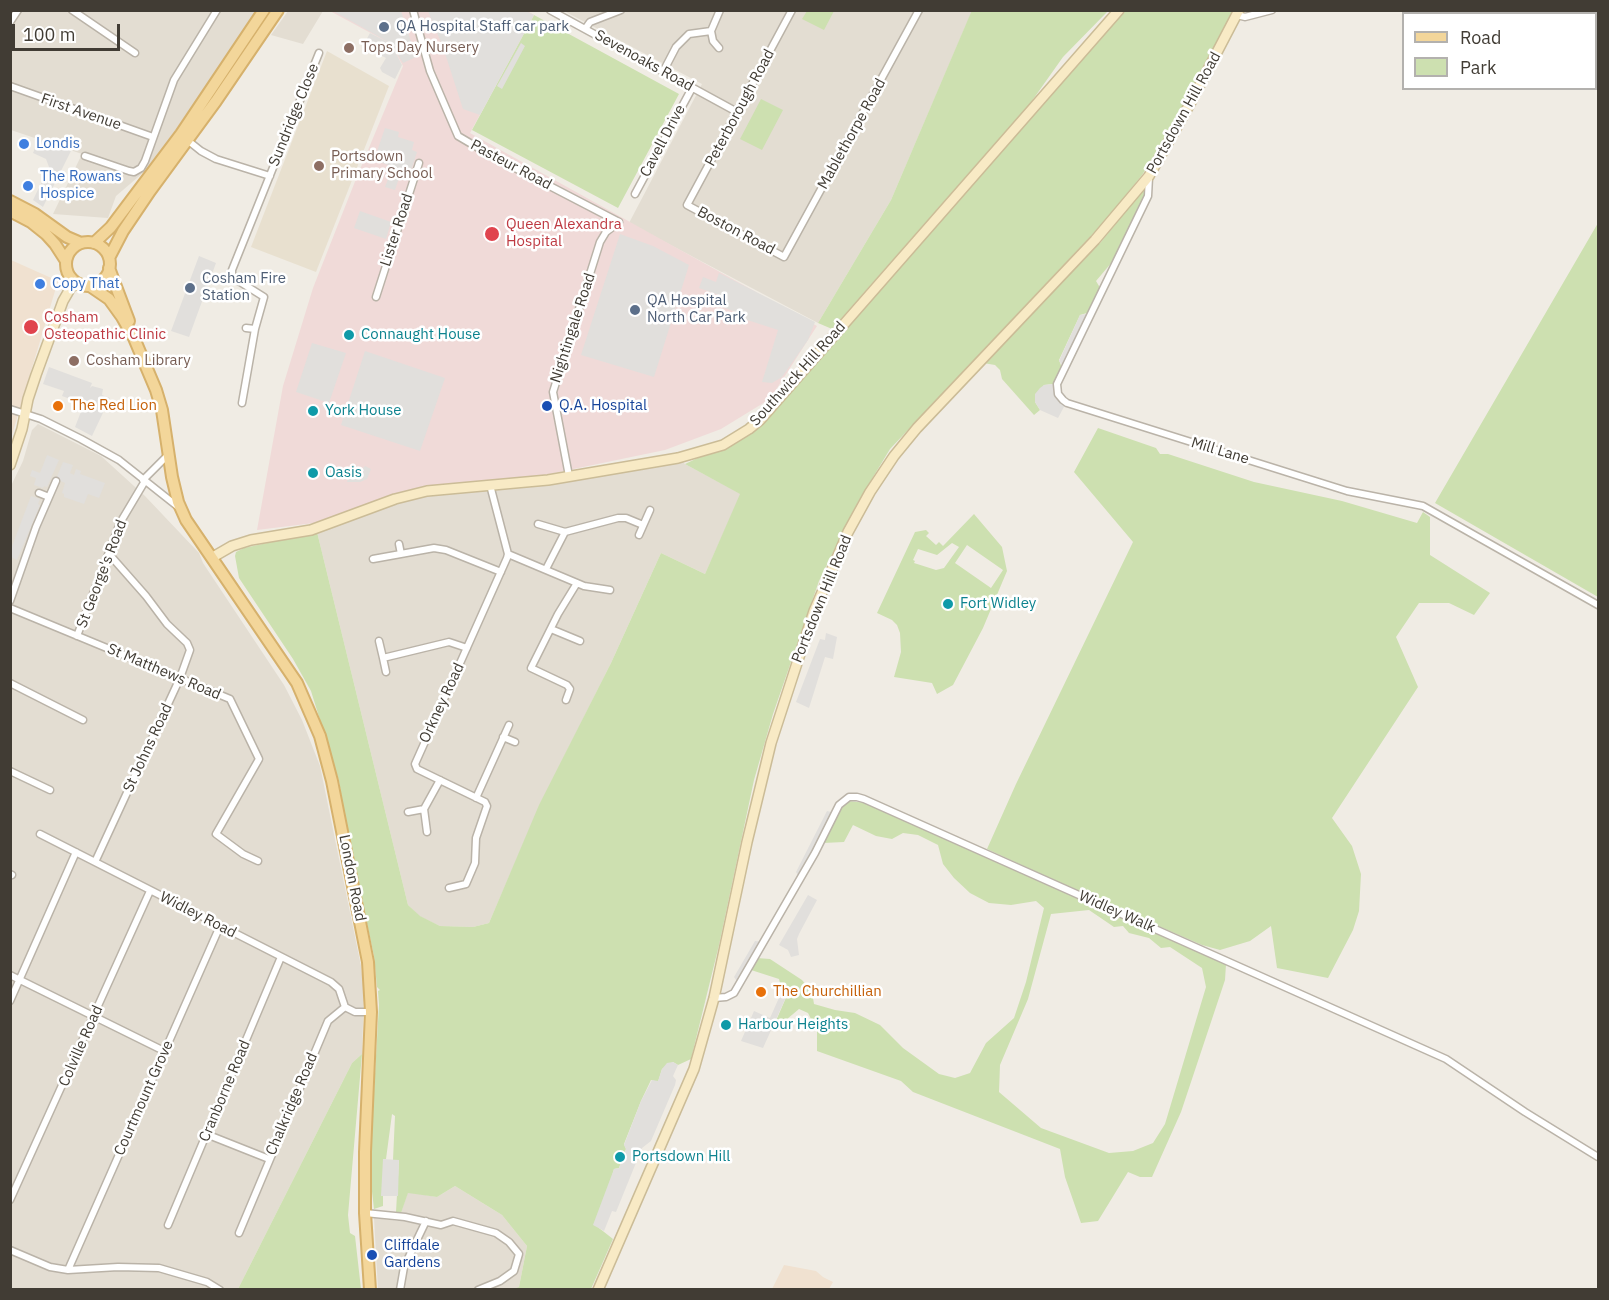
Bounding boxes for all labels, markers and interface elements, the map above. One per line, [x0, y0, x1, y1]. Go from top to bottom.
scale bar [15, 12, 123, 50]
legend [1402, 12, 1597, 90]
place label: QA Hospital Staff car park [396, 18, 569, 36]
marker: QA Hospital Staff car park [377, 20, 391, 34]
text: 100 m [23, 23, 75, 46]
street label: Sevenoaks Road [591, 26, 697, 96]
text: Road [1460, 26, 1501, 49]
place label: Tops Day Nursery [361, 39, 479, 57]
marker: Tops Day Nursery [342, 41, 356, 55]
street label: Peterborough Road [702, 46, 778, 170]
street label: Portsdown Hill Road [1143, 49, 1225, 177]
text: Park [1460, 56, 1496, 79]
street label: Sundridge Close [265, 61, 323, 169]
street label: Mablethorpe Road [814, 75, 890, 193]
street label: First Avenue [38, 90, 124, 134]
street label: Cavell Drive [636, 102, 690, 180]
place label: Londis [36, 135, 80, 153]
street label: Pasteur Road [467, 136, 555, 194]
marker: Londis [17, 137, 31, 151]
place label: Portsdown Primary School [331, 148, 433, 183]
marker: Portsdown Primary School [312, 159, 326, 173]
place label: The Rowans Hospice [40, 168, 122, 203]
marker: The Rowans Hospice [21, 179, 35, 193]
street label: Lister Road [377, 191, 417, 269]
street label: Boston Road [694, 203, 778, 259]
place label: Queen Alexandra Hospital [506, 216, 622, 251]
marker: Queen Alexandra Hospital [483, 225, 501, 243]
place label: Cosham Fire Station [202, 270, 286, 305]
street label: Nightingale Road [547, 271, 599, 385]
place label: Copy That [52, 275, 120, 293]
marker: Copy That [33, 277, 47, 291]
marker: Cosham Fire Station [183, 281, 197, 295]
place label: QA Hospital North Car Park [647, 292, 746, 327]
marker: QA Hospital North Car Park [628, 303, 642, 317]
place label: Cosham Osteopathic Clinic [44, 309, 166, 344]
marker: Cosham Osteopathic Clinic [22, 318, 40, 336]
street label: Southwick Hill Road [746, 318, 850, 430]
place label: Connaught House [361, 326, 481, 344]
marker: Connaught House [342, 328, 356, 342]
place label: Cosham Library [86, 352, 191, 370]
marker: Cosham Library [67, 354, 81, 368]
place label: The Red Lion [70, 397, 157, 415]
place label: Q.A. Hospital [559, 397, 647, 415]
marker: The Red Lion [51, 399, 65, 413]
marker: Q.A. Hospital [540, 399, 554, 413]
place label: York House [325, 402, 402, 420]
marker: York House [306, 404, 320, 418]
street label: Mill Lane [1189, 434, 1251, 468]
place label: Oasis [325, 464, 362, 482]
marker: Oasis [306, 466, 320, 480]
street label: St George's Road [73, 517, 131, 631]
street label: Portsdown Hill Road [788, 532, 856, 666]
place label: Fort Widley [960, 595, 1036, 613]
marker: Fort Widley [941, 597, 955, 611]
street label: St Matthews Road [105, 640, 223, 704]
street label: Orkney Road [416, 660, 468, 746]
street label: St Johns Road [120, 701, 176, 795]
street label: London Road [335, 833, 369, 923]
street label: Widley Walk [1076, 887, 1158, 937]
street label: Widley Road [157, 888, 239, 942]
place label: The Churchillian [773, 983, 882, 1001]
marker: The Churchillian [754, 985, 768, 999]
street label: Colville Road [55, 1003, 107, 1089]
place label: Harbour Heights [738, 1016, 848, 1034]
marker: Harbour Heights [719, 1018, 733, 1032]
street label: Cranborne Road [195, 1037, 255, 1145]
street label: Courtmount Grove [111, 1038, 177, 1158]
street label: Chalkridge Road [262, 1050, 322, 1158]
place label: Portsdown Hill [632, 1148, 730, 1166]
marker: Portsdown Hill [613, 1150, 627, 1164]
place label: Cliffdale Gardens [384, 1237, 441, 1272]
marker: Cliffdale Gardens [365, 1248, 379, 1262]

